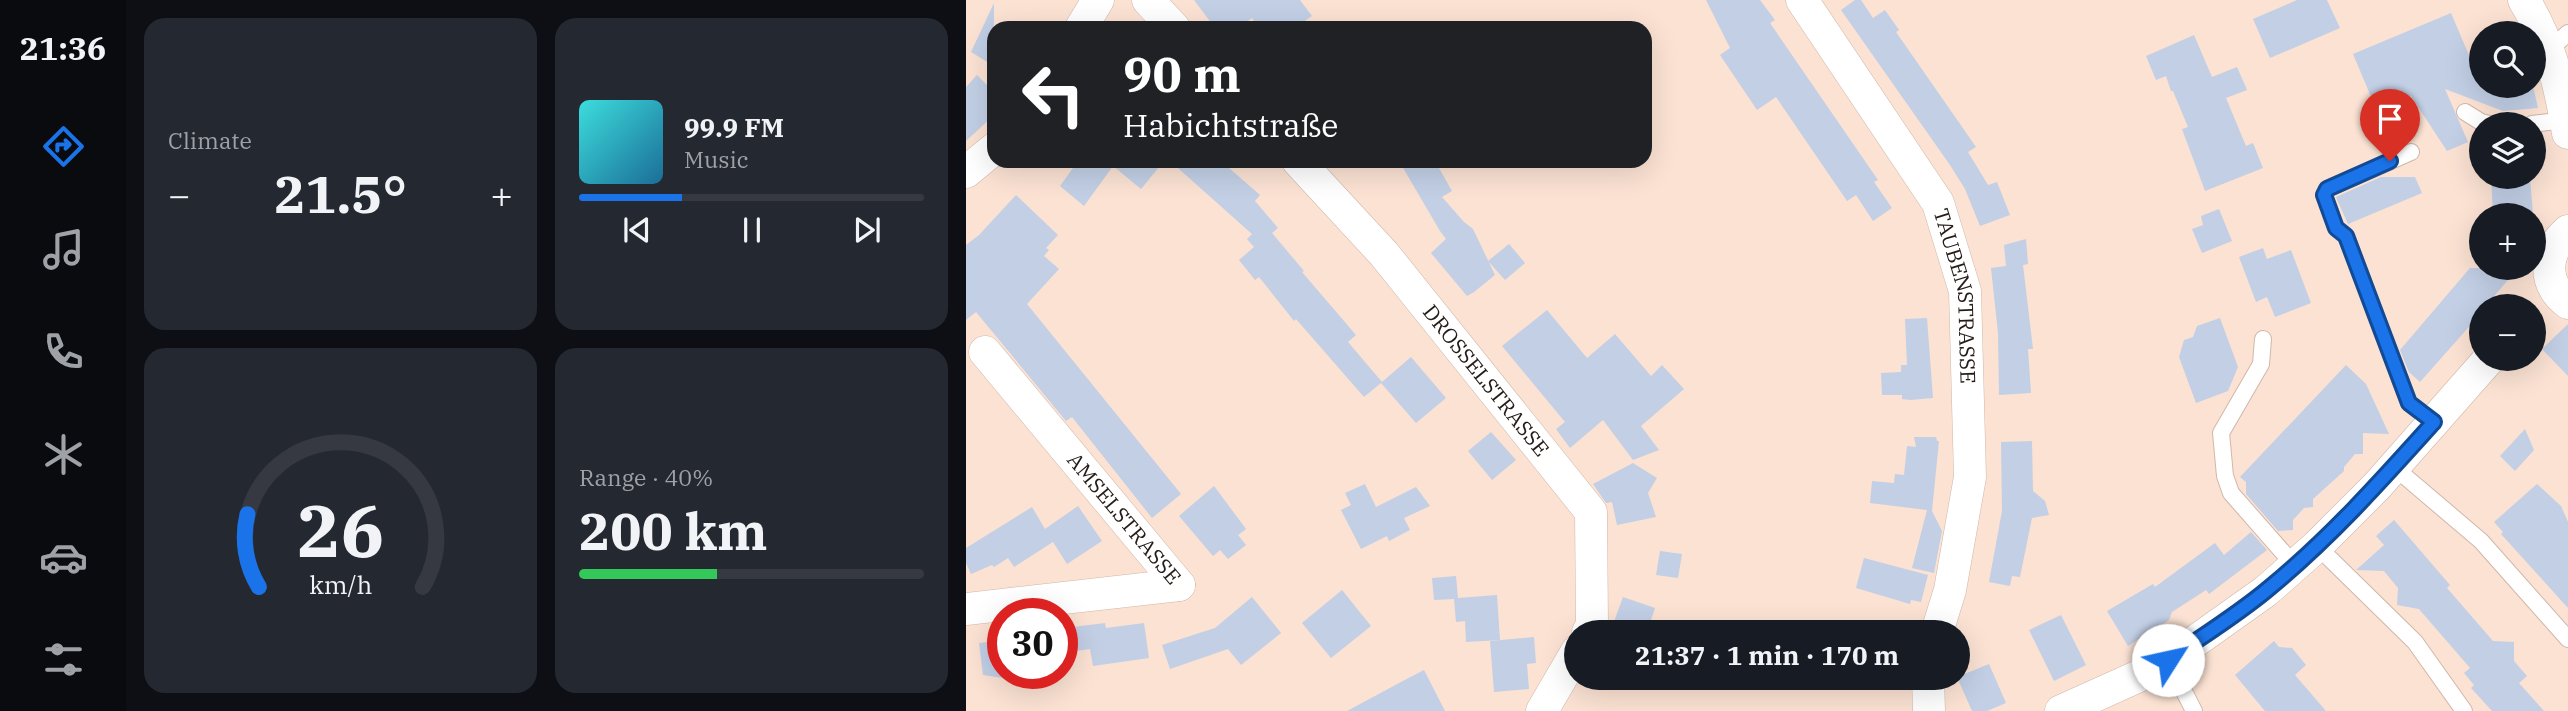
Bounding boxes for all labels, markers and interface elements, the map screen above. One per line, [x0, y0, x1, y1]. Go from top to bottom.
map controls [2469, 21, 2546, 371]
button: search [2469, 21, 2546, 98]
text: 21:36 [20, 27, 106, 69]
text: 90 m [1123, 42, 1241, 105]
icon: left [1008, 49, 1099, 140]
pin [2360, 89, 2420, 161]
icon: arrive [2371, 100, 2409, 138]
text: Habichtstraße [1123, 104, 1338, 146]
text: 99.9 FM [684, 110, 784, 144]
button: layers [2469, 112, 2546, 189]
icon: directions [39, 122, 88, 171]
text: Climate [168, 125, 252, 155]
text: Music [684, 144, 749, 174]
text: 21.5° [274, 160, 407, 227]
text: − [168, 170, 191, 219]
text: + [490, 170, 513, 219]
button: + [2469, 203, 2546, 280]
street label: TAUBENSTRASSE [1927, 205, 1982, 384]
icon: previous [618, 211, 656, 249]
icon: pause [733, 211, 771, 249]
icon: next [848, 211, 886, 249]
icon: music [39, 225, 88, 274]
button: − [2469, 294, 2546, 371]
street label: DROSSELSTRASSE [1417, 298, 1556, 462]
icon: phone [39, 327, 88, 376]
icon: climate [39, 430, 88, 479]
street label: AMSELSTRASSE [1062, 446, 1188, 590]
text: Range · 40% [579, 462, 713, 492]
text: 26 [297, 482, 384, 577]
text: 200 km [579, 497, 768, 564]
icon: car [39, 533, 88, 582]
text: km/h [309, 567, 372, 600]
speed limit sign: 30 [987, 598, 1078, 689]
position arrow [2131, 623, 2205, 697]
icon: filters [39, 635, 88, 684]
text: 21:37 · 1 min · 170 m [1635, 638, 1899, 672]

